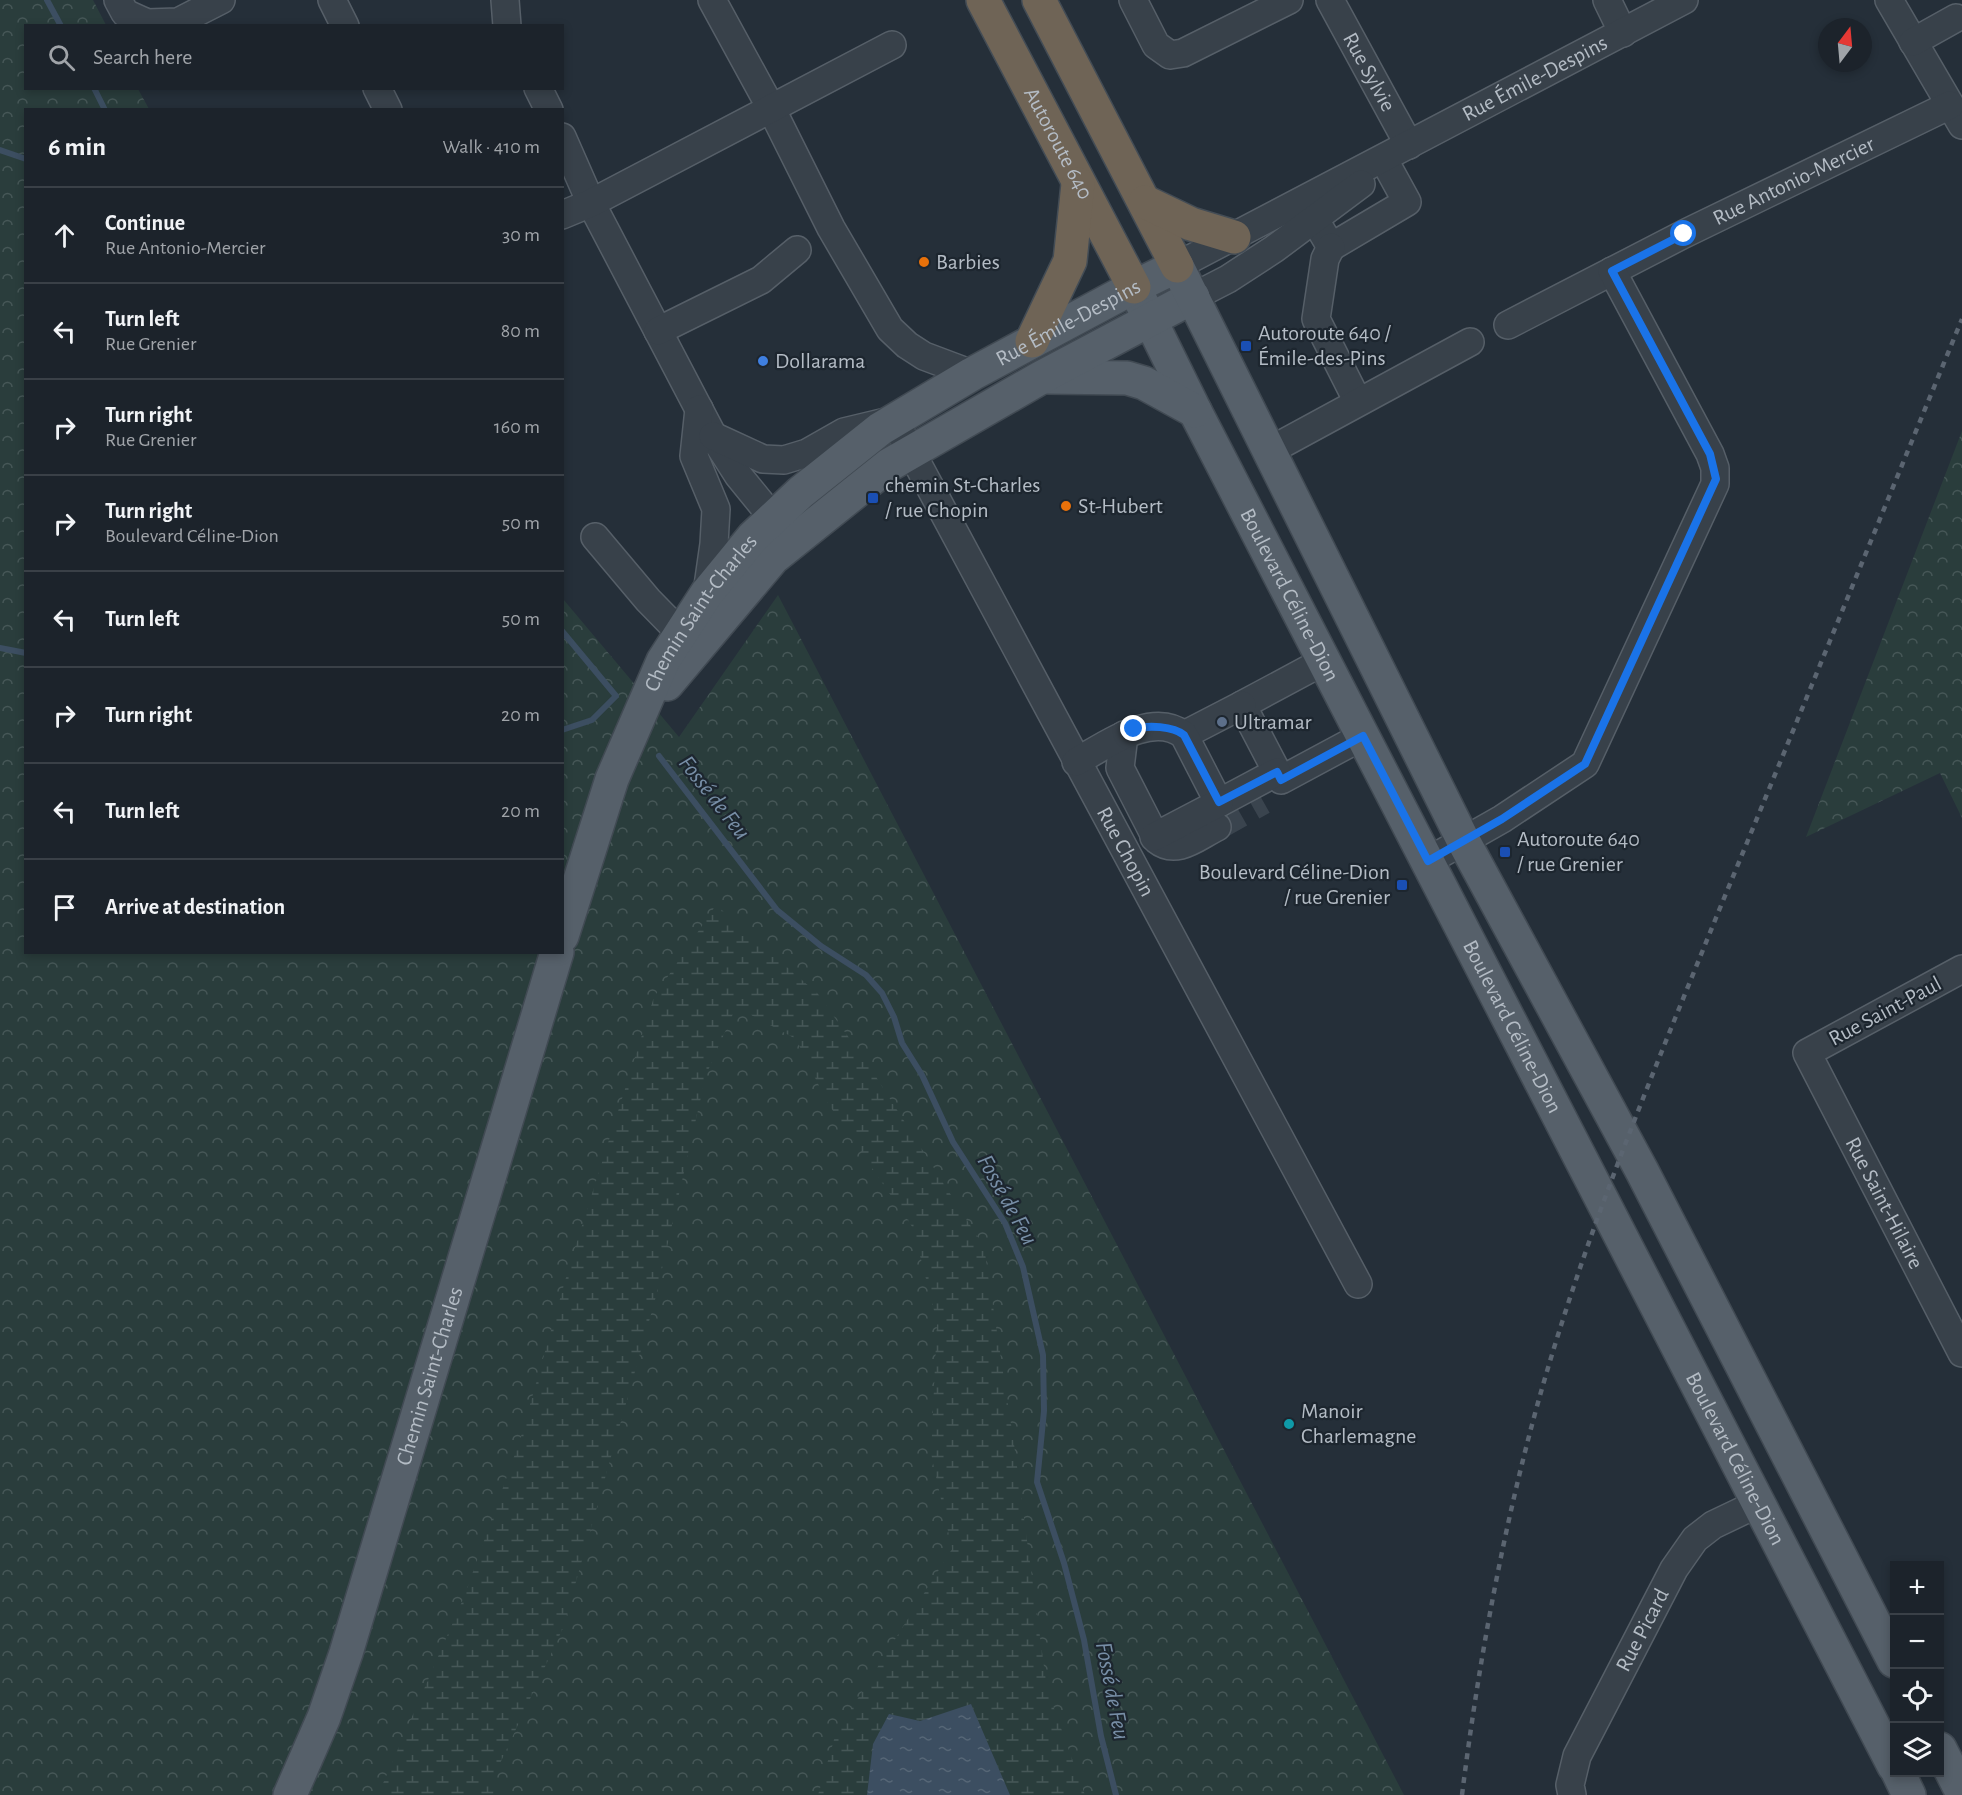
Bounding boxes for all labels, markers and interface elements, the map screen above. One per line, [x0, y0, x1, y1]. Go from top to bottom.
north arrow [1818, 18, 1872, 72]
search box [24, 24, 564, 90]
street label: Rue Sylvie [1339, 29, 1400, 115]
street label: Rue Émile-Despins [1459, 31, 1611, 125]
icon: search [45, 41, 78, 74]
text: Search here [93, 46, 192, 68]
street label: Autoroute 640 [1020, 84, 1097, 203]
street label: Rue Antonio-Mercier [1709, 132, 1878, 229]
text: 6 min [48, 134, 106, 160]
text: Walk · 410 m [442, 137, 540, 157]
text: Continue [105, 212, 185, 234]
icon: ahead [48, 219, 81, 252]
route start [1670, 220, 1696, 246]
text: 30 m [502, 225, 540, 245]
text: Rue Antonio-Mercier [105, 238, 266, 258]
place label: Barbies [936, 251, 1000, 273]
marker: Barbies [917, 255, 931, 269]
street label: Rue Émile-Despins [992, 275, 1144, 370]
text: Turn left [105, 308, 179, 330]
icon: left [48, 315, 81, 348]
text: 80 m [501, 321, 540, 341]
place label: Autoroute 640 / Émile-des-Pins [1258, 322, 1392, 369]
text: Rue Grenier [105, 334, 197, 354]
marker: Autoroute 640 / Émile-des-Pins [1239, 339, 1253, 353]
place label: Dollarama [775, 350, 865, 372]
marker: Dollarama [756, 354, 770, 368]
text: Turn right [105, 404, 192, 426]
icon: right [48, 411, 81, 444]
text: 160 m [494, 417, 540, 437]
text: Rue Grenier [105, 430, 197, 450]
place label: chemin St-Charles / rue Chopin [885, 474, 1040, 521]
marker: chemin St-Charles / rue Chopin [866, 491, 880, 505]
place label: St-Hubert [1078, 495, 1163, 517]
marker: St-Hubert [1059, 499, 1073, 513]
text: Turn right [105, 500, 192, 522]
street label: Boulevard Céline-Dion [1236, 505, 1343, 685]
icon: right [48, 507, 81, 540]
text: 50 m [502, 513, 540, 533]
text: Boulevard Céline-Dion [105, 526, 279, 546]
street label: Chemin Saint-Charles [640, 530, 761, 695]
icon: left [48, 603, 81, 636]
text: Turn left [105, 608, 179, 630]
text: 50 m [502, 609, 540, 629]
icon: right [48, 699, 81, 732]
text: Turn right [105, 704, 192, 726]
text: 20 m [501, 705, 540, 725]
place label: Ultramar [1234, 711, 1312, 733]
route end [1120, 715, 1146, 741]
marker: Ultramar [1215, 715, 1229, 729]
water label: Fossé de Feu [674, 751, 754, 845]
icon: left [48, 795, 81, 828]
text: Turn left [105, 800, 179, 822]
text: 20 m [501, 801, 540, 821]
street label: Rue Chopin [1093, 803, 1159, 900]
place label: Autoroute 640 / rue Grenier [1517, 828, 1640, 875]
marker: Autoroute 640 / rue Grenier [1498, 845, 1512, 859]
place label: Boulevard Céline-Dion / rue Grenier [1199, 861, 1390, 908]
marker: Boulevard Céline-Dion / rue Grenier [1395, 878, 1409, 892]
icon: arrive [48, 891, 81, 924]
text: Arrive at destination [105, 896, 285, 918]
street label: Boulevard Céline-Dion [1459, 937, 1566, 1117]
street label: Rue Saint-Paul [1825, 972, 1945, 1050]
street label: Rue Saint-Hilaire [1841, 1133, 1927, 1272]
water label: Fossé de Feu [972, 1151, 1042, 1249]
street label: Chemin Saint-Charles [392, 1284, 467, 1468]
street label: Boulevard Céline-Dion [1682, 1369, 1789, 1549]
place label: Manoir Charlemagne [1301, 1400, 1417, 1447]
marker: Manoir Charlemagne [1282, 1417, 1296, 1431]
map controls [1890, 1561, 1944, 1777]
button: + [1890, 1561, 1944, 1615]
street label: Rue Picard [1612, 1585, 1673, 1675]
button: − [1890, 1615, 1944, 1669]
water label: Fossé de Feu [1091, 1640, 1133, 1742]
button: locate [1890, 1669, 1944, 1723]
button: layers [1890, 1723, 1944, 1777]

